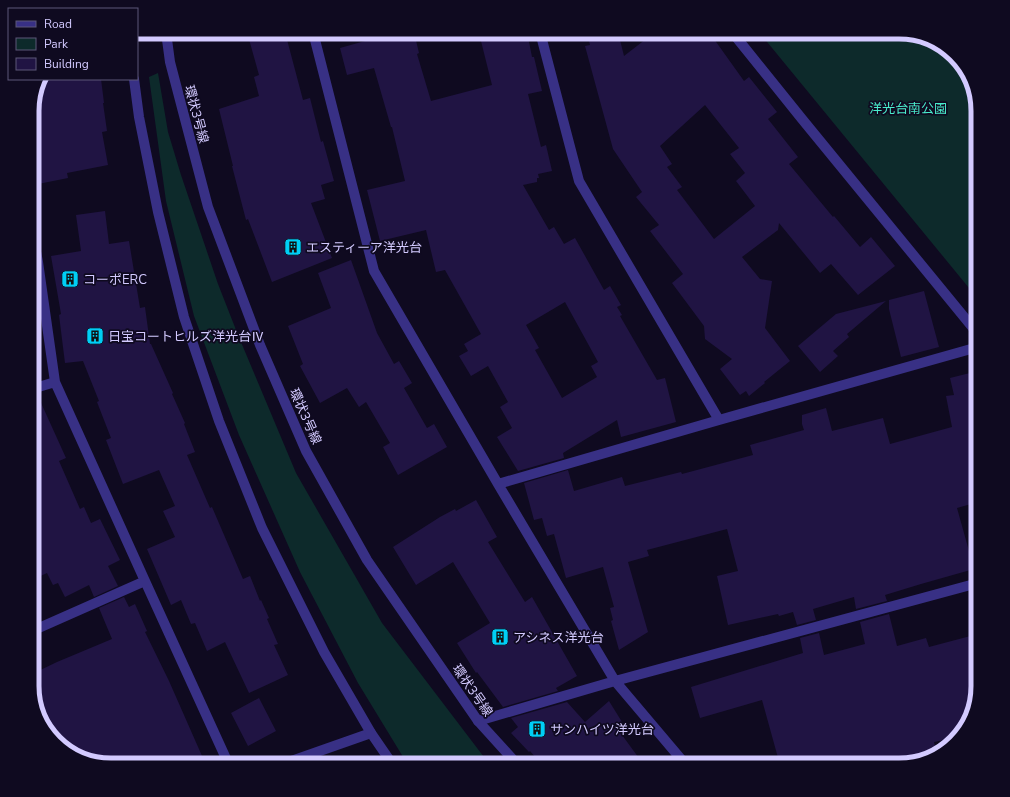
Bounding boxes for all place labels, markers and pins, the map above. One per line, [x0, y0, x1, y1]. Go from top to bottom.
building icon: エスティーア洋光台 [283, 237, 303, 257]
place label: エスティーア洋光台 [306, 239, 422, 257]
building icon: コーポERC [60, 269, 80, 289]
place label: コーポERC [83, 271, 147, 289]
building icon: 日宝コートヒルズ洋光台Ⅳ [85, 326, 105, 346]
place label: 日宝コートヒルズ洋光台Ⅳ [108, 328, 264, 346]
building icon: アシネス洋光台 [490, 627, 510, 647]
place label: アシネス洋光台 [513, 629, 603, 647]
building icon: サンハイツ洋光台 [527, 719, 547, 739]
place label: サンハイツ洋光台 [550, 721, 654, 739]

